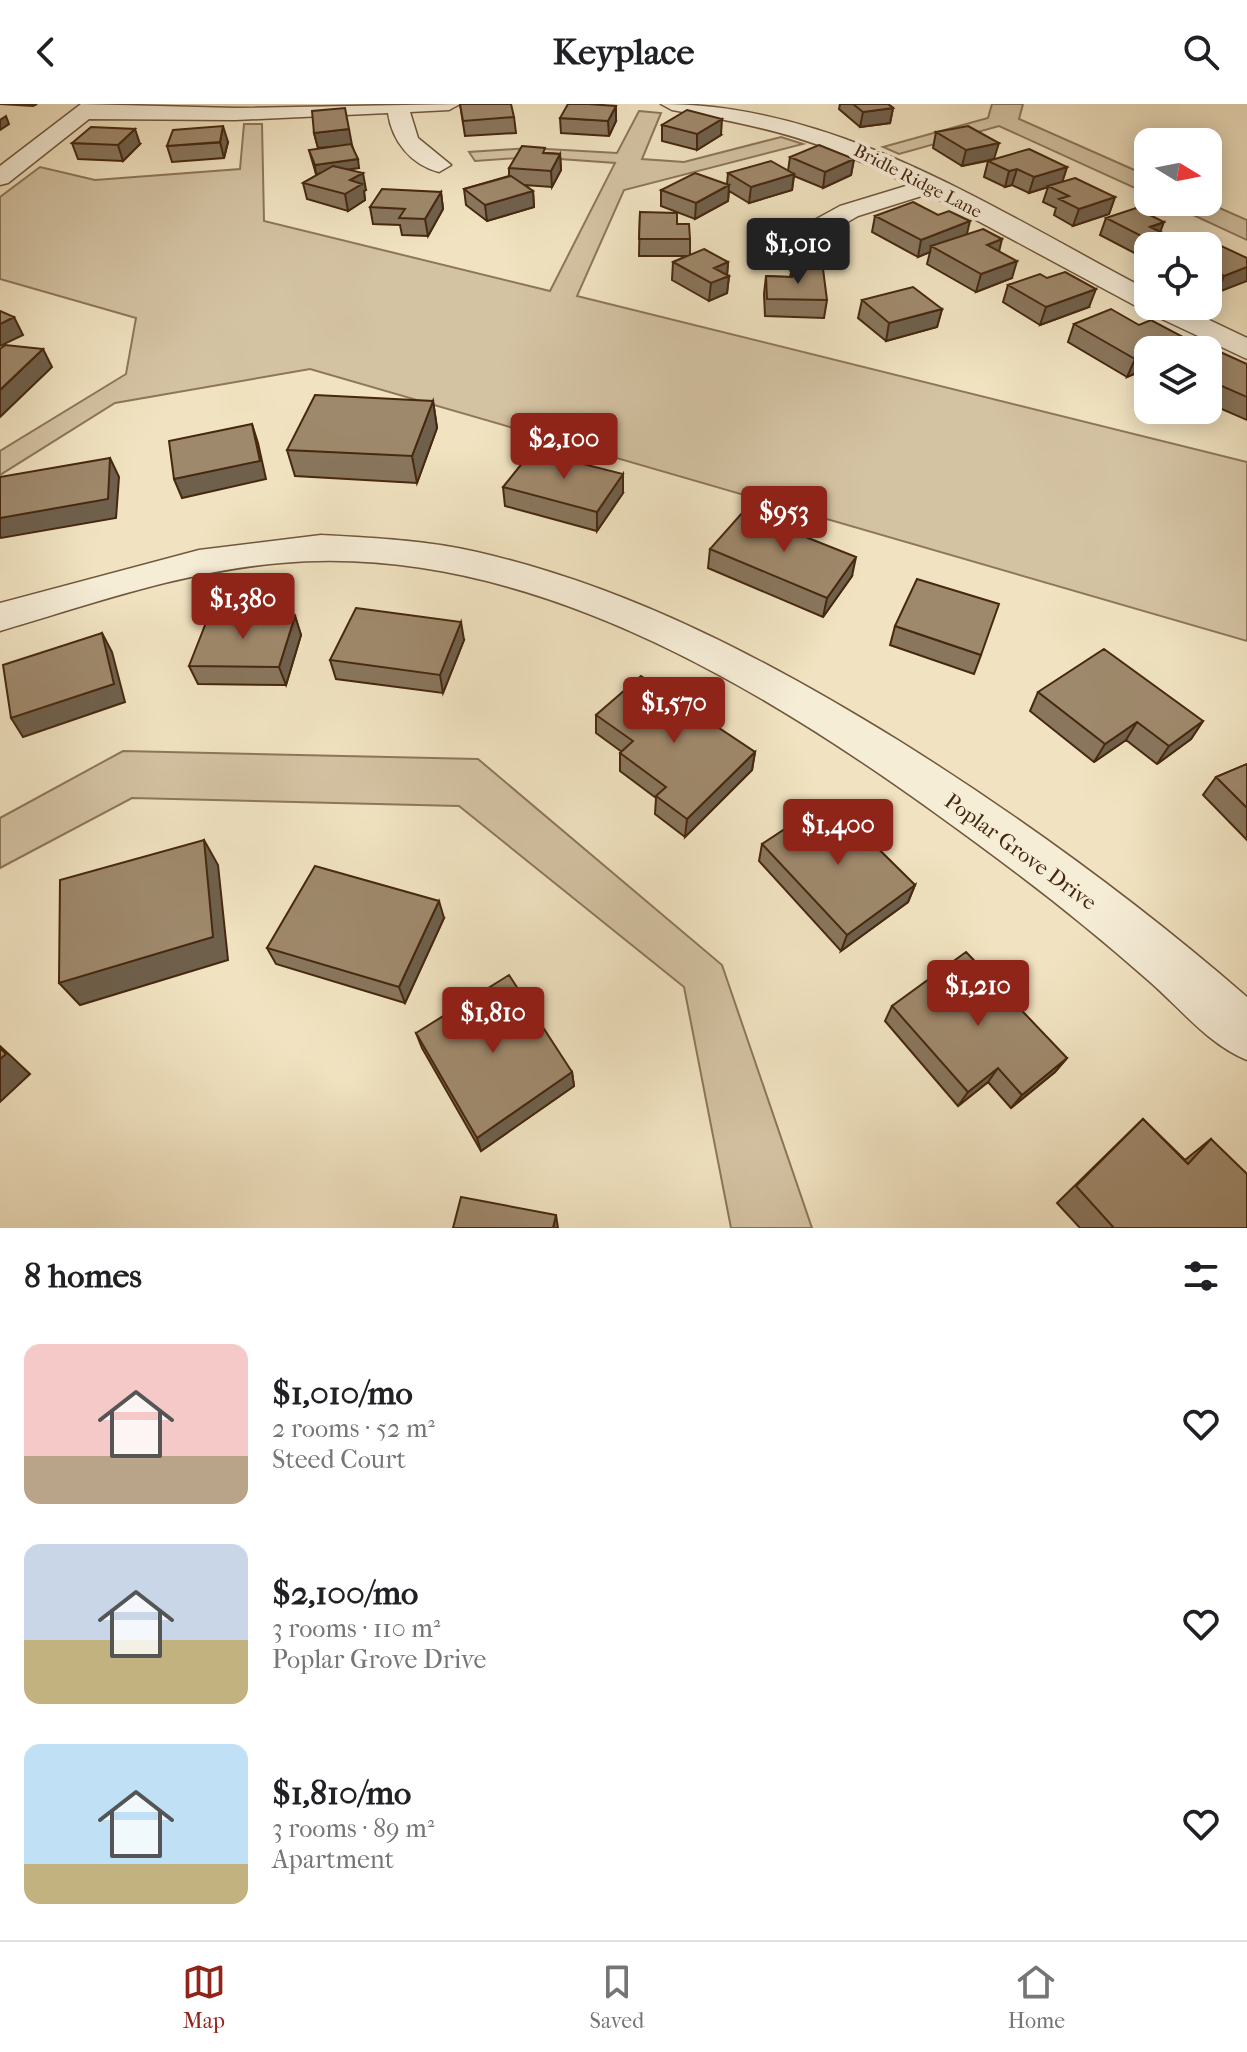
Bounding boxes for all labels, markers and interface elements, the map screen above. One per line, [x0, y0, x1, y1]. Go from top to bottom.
icon: back [24, 30, 68, 74]
icon: search [1179, 30, 1223, 74]
text: Keyplace [553, 31, 694, 73]
north arrow [1134, 128, 1222, 216]
map controls [1134, 128, 1222, 424]
street label: Bridle Ridge Lane [850, 140, 985, 223]
pin: $1,010 [733, 218, 863, 286]
text: $1,010 [765, 228, 831, 259]
button: locate [1134, 232, 1222, 320]
button: layers [1134, 336, 1222, 424]
pin: $2,100 [499, 413, 629, 481]
text: $2,100 [529, 423, 599, 454]
pin: $953 [737, 486, 831, 554]
text: $953 [759, 496, 809, 527]
pin: $1,380 [178, 573, 308, 641]
text: $1,380 [210, 583, 276, 614]
pin: $1,570 [609, 677, 739, 745]
text: $1,570 [641, 687, 707, 718]
street label: Poplar Grove Drive [939, 788, 1102, 916]
pin: $1,400 [773, 799, 903, 867]
text: $1,400 [801, 809, 875, 840]
pin: $1,210 [913, 960, 1043, 1028]
text: $1,210 [945, 970, 1011, 1001]
pin: $1,810 [428, 987, 558, 1055]
text: $1,810 [460, 997, 526, 1028]
icon: filters [1179, 1254, 1223, 1298]
text: 8 homes [24, 1256, 142, 1296]
text: $1,010/mo [272, 1373, 413, 1413]
icon: home [88, 1376, 184, 1472]
icon: heart [1179, 1402, 1223, 1446]
text: 2 rooms · 52 m² [272, 1413, 435, 1444]
text: Steed Court [272, 1444, 406, 1475]
text: $2,100/mo [272, 1573, 418, 1613]
icon: home [88, 1576, 184, 1672]
icon: heart [1179, 1602, 1223, 1646]
text: 3 rooms · 110 m² [272, 1613, 440, 1644]
text: Poplar Grove Drive [272, 1644, 486, 1675]
text: $1,810/mo [272, 1773, 411, 1813]
icon: home [88, 1776, 184, 1872]
icon: heart [1179, 1802, 1223, 1846]
text: 3 rooms · 89 m² [272, 1813, 434, 1844]
text: Apartment [272, 1844, 394, 1875]
tab: Map [182, 1960, 226, 2034]
tab: Saved [590, 1960, 644, 2034]
tab: Home [1008, 1960, 1065, 2034]

